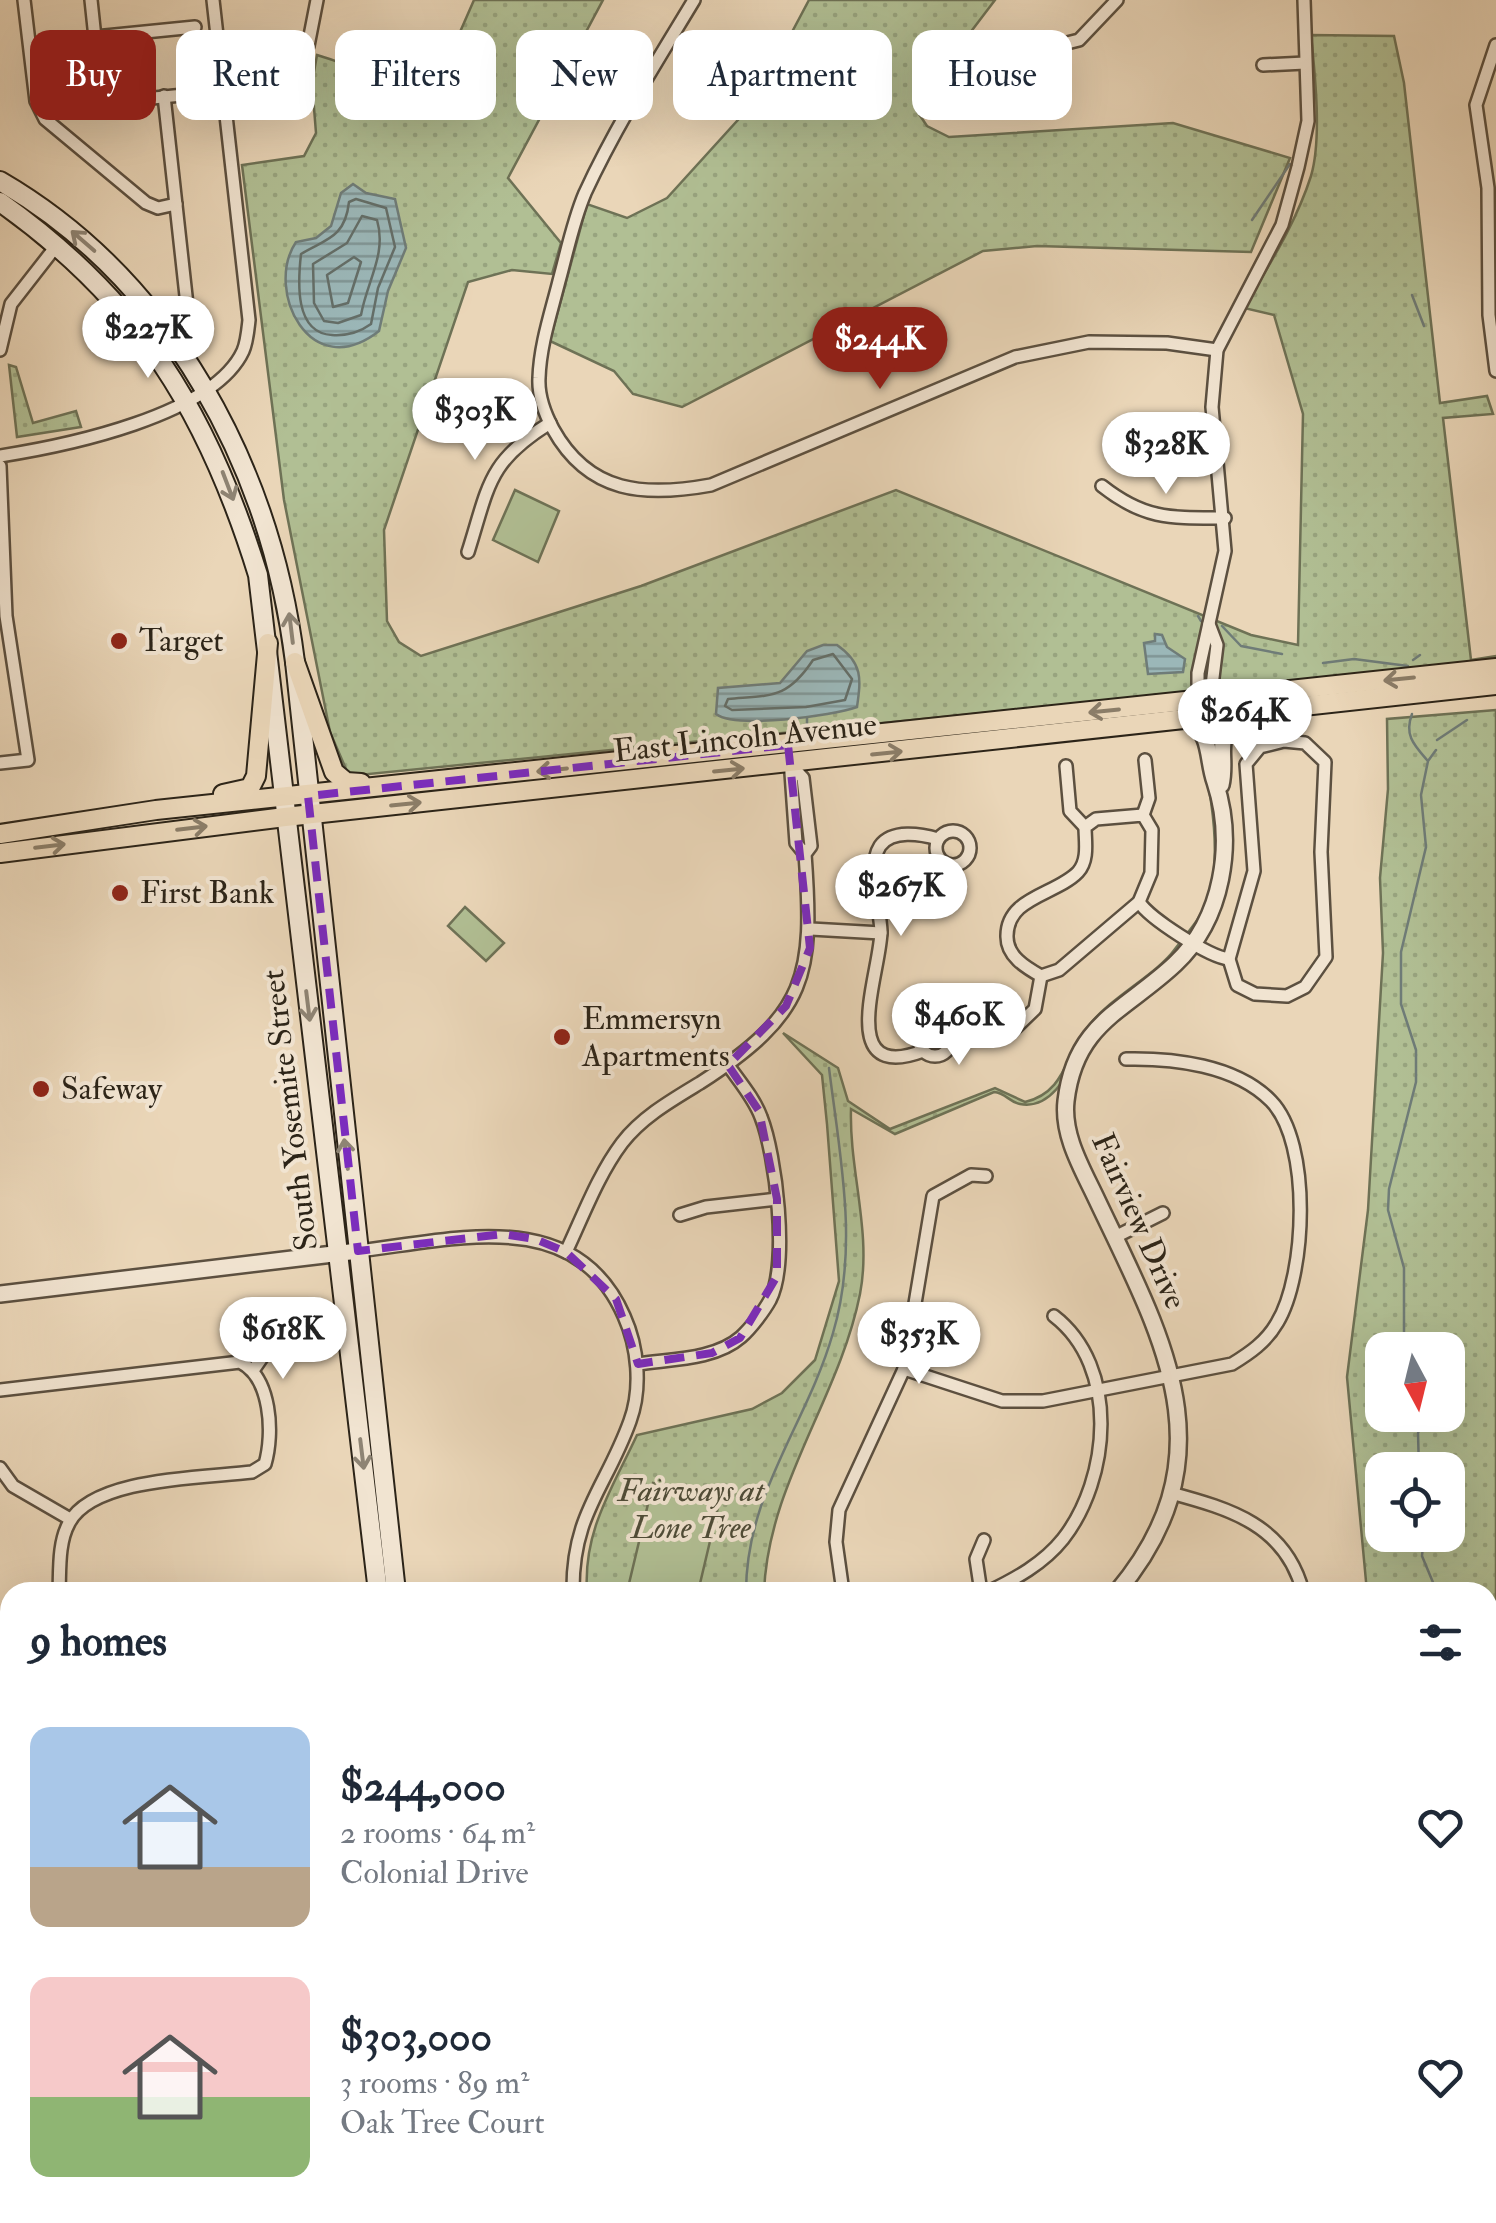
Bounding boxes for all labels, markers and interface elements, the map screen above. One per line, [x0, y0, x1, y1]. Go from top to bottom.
chip: Buy [30, 30, 156, 120]
chip: Rent [176, 30, 315, 120]
chip: Filters [335, 30, 496, 120]
chip: New [516, 30, 653, 120]
chip: Apartment [673, 30, 892, 120]
chip: House [912, 30, 1072, 120]
one-way arrow [71, 229, 96, 252]
pin: $227K [78, 296, 218, 381]
pin: $244K [810, 307, 950, 392]
text: $227K [104, 308, 192, 348]
text: $244K [834, 319, 926, 359]
pin: $303K [405, 378, 545, 463]
text: $303K [434, 390, 516, 430]
pin: $328K [1096, 412, 1236, 497]
text: $328K [1124, 424, 1208, 464]
one-way arrow [220, 470, 238, 501]
one-way arrow [281, 612, 299, 644]
place label: Target [139, 621, 224, 661]
marker: Target [108, 630, 130, 652]
one-way arrow [1383, 670, 1416, 689]
pin: $264K [1175, 679, 1315, 764]
text: $264K [1200, 691, 1290, 731]
one-way arrow [1089, 702, 1121, 721]
street label: East Lincoln Avenue [611, 704, 879, 772]
one-way arrow [871, 743, 903, 762]
one-way arrow [712, 760, 744, 779]
one-way arrow [536, 761, 568, 780]
one-way arrow [389, 794, 421, 813]
one-way arrow [176, 819, 208, 837]
one-way arrow [33, 837, 65, 855]
pin: $267K [831, 854, 971, 939]
text: $267K [857, 866, 945, 906]
place label: First Bank [140, 873, 274, 913]
marker: First Bank [109, 882, 131, 904]
street label: South Yosemite Street [253, 967, 327, 1253]
pin: $460K [889, 983, 1029, 1068]
one-way arrow [299, 989, 318, 1022]
text: $460K [914, 995, 1004, 1035]
place label: Emmersyn Apartments [581, 999, 730, 1076]
marker: Emmersyn Apartments [551, 1026, 573, 1048]
place label: Safeway [61, 1069, 163, 1109]
marker: Safeway [30, 1078, 52, 1100]
street label: Fairview Drive [1082, 1127, 1196, 1315]
one-way arrow [336, 1138, 355, 1171]
pin: $618K [213, 1297, 353, 1382]
pin: $353K [849, 1302, 989, 1387]
text: $618K [242, 1309, 324, 1349]
text: $353K [879, 1314, 959, 1354]
north arrow [1365, 1332, 1465, 1432]
map controls [1365, 1332, 1465, 1552]
one-way arrow [353, 1437, 372, 1470]
button: locate [1365, 1452, 1465, 1552]
park label: Fairways at Lone Tree [616, 1471, 766, 1548]
icon: filters [1413, 1615, 1468, 1670]
text: 9 homes [30, 1616, 167, 1668]
text: $244,000 [340, 1761, 506, 1813]
icon: home [110, 1767, 230, 1887]
icon: heart [1413, 1800, 1468, 1855]
text: 2 rooms · 64 m² [340, 1813, 535, 1853]
text: Colonial Drive [340, 1853, 529, 1893]
text: $303,000 [340, 2011, 492, 2063]
icon: home [110, 2017, 230, 2137]
icon: heart [1413, 2050, 1468, 2105]
text: 3 rooms · 89 m² [340, 2063, 529, 2103]
text: Oak Tree Court [340, 2103, 545, 2143]

